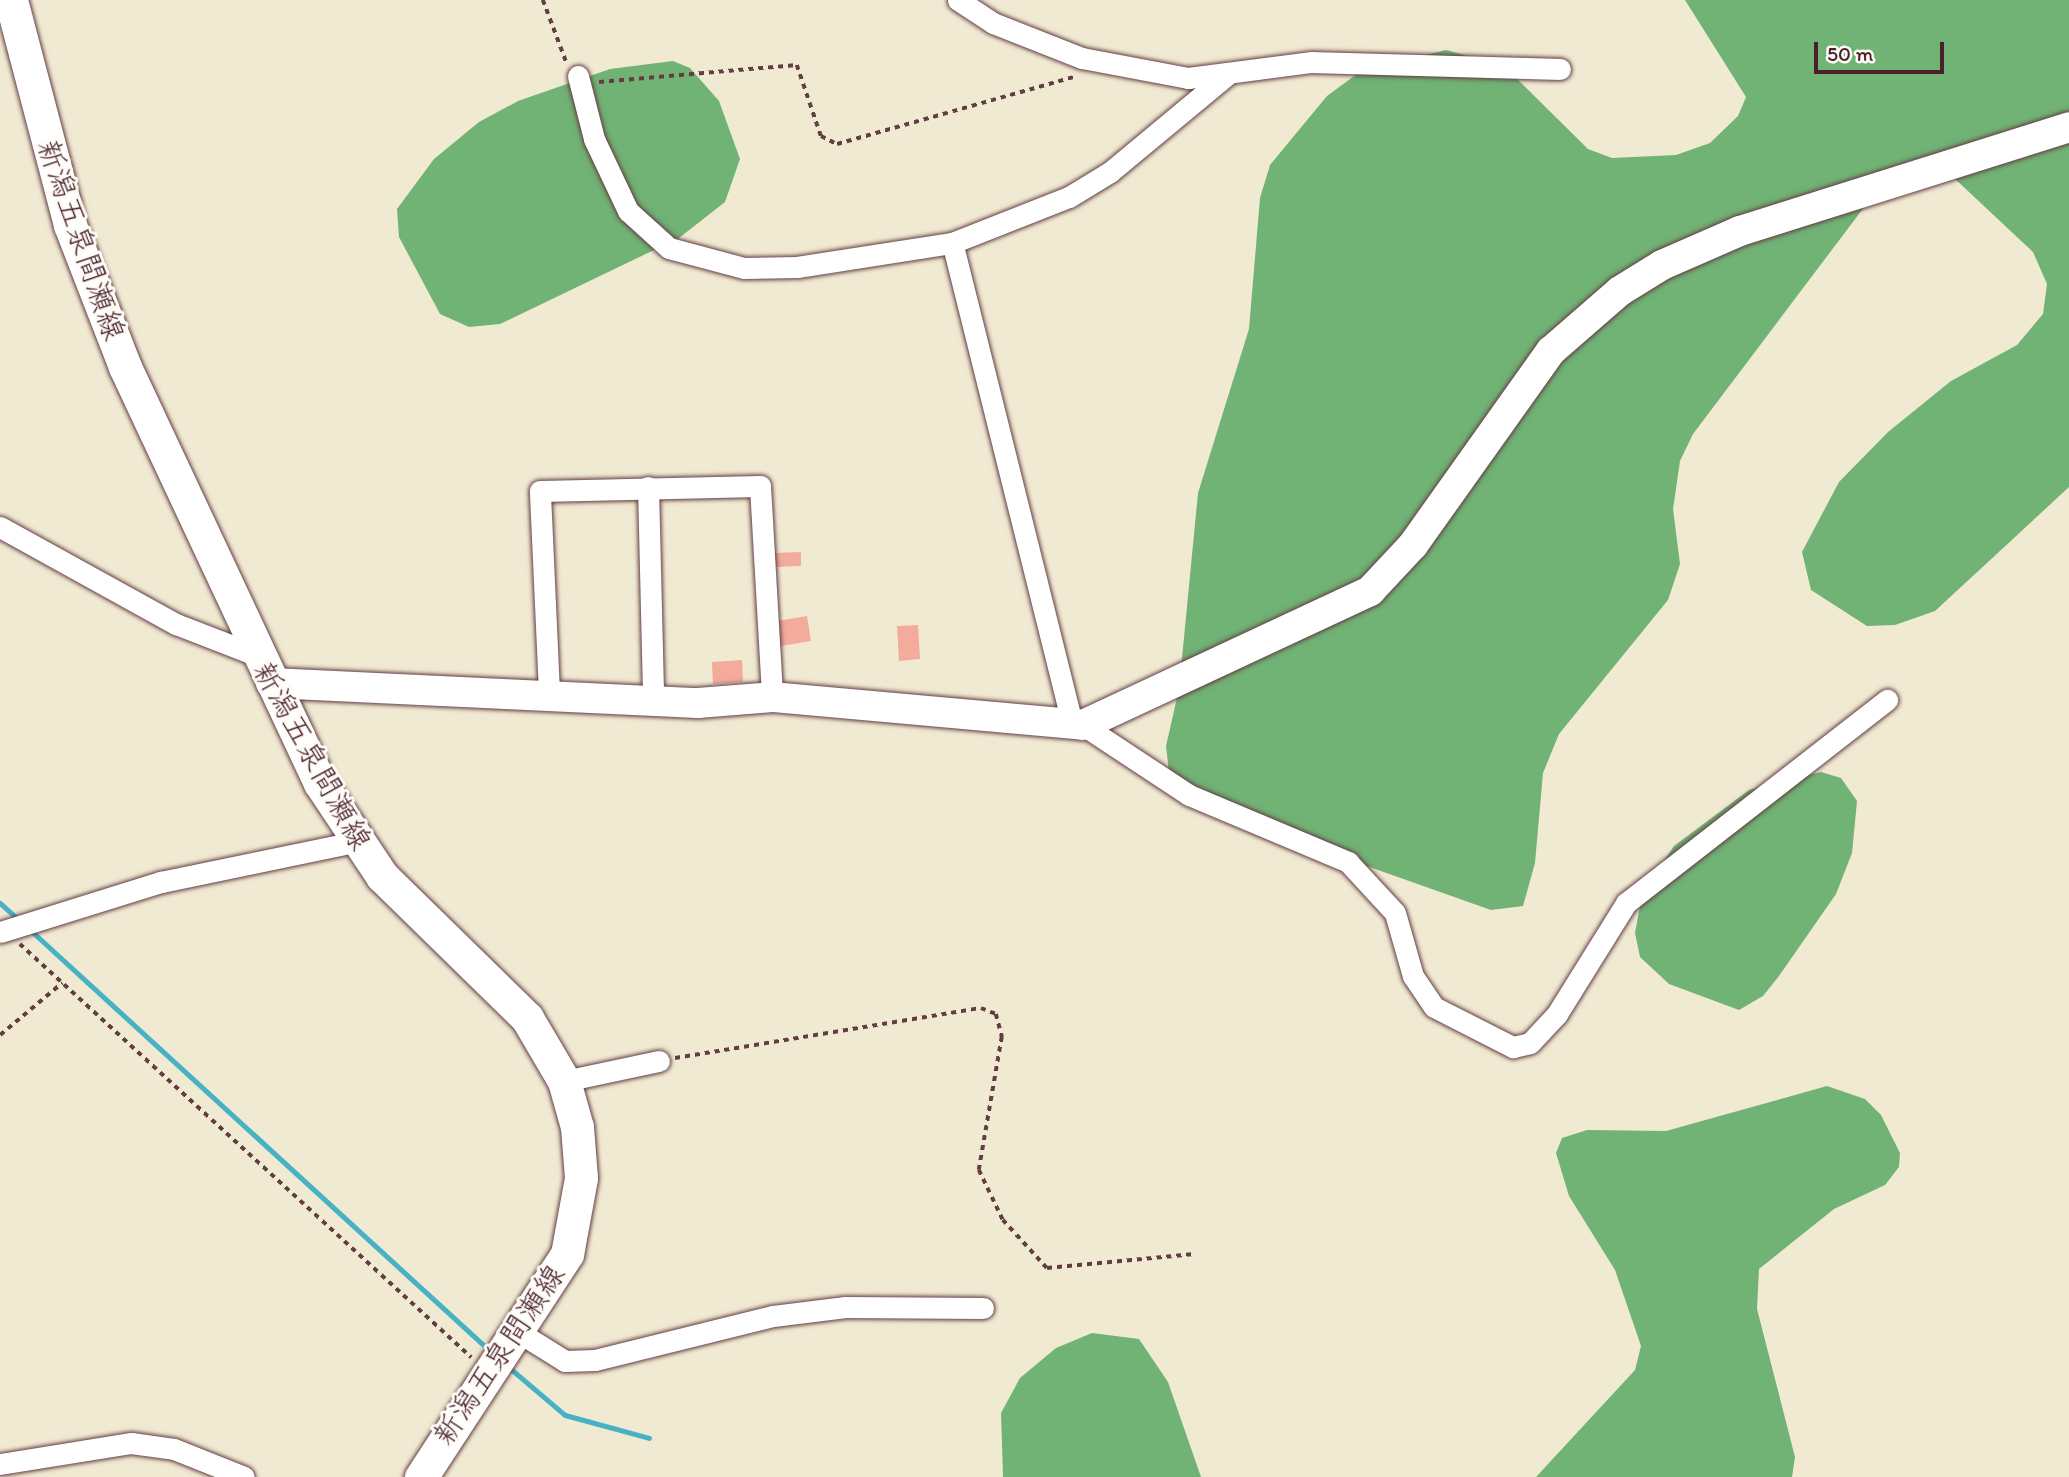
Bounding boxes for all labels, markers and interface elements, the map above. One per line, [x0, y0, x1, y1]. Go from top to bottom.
scale bar [1817, 28, 1946, 72]
text: 50 m [1827, 41, 1873, 66]
street label: 新潟五泉間瀬線 [30, 135, 132, 345]
street label: 新潟五泉間瀬線 [245, 655, 379, 857]
street label: 新潟五泉間瀬線 [425, 1258, 573, 1452]

